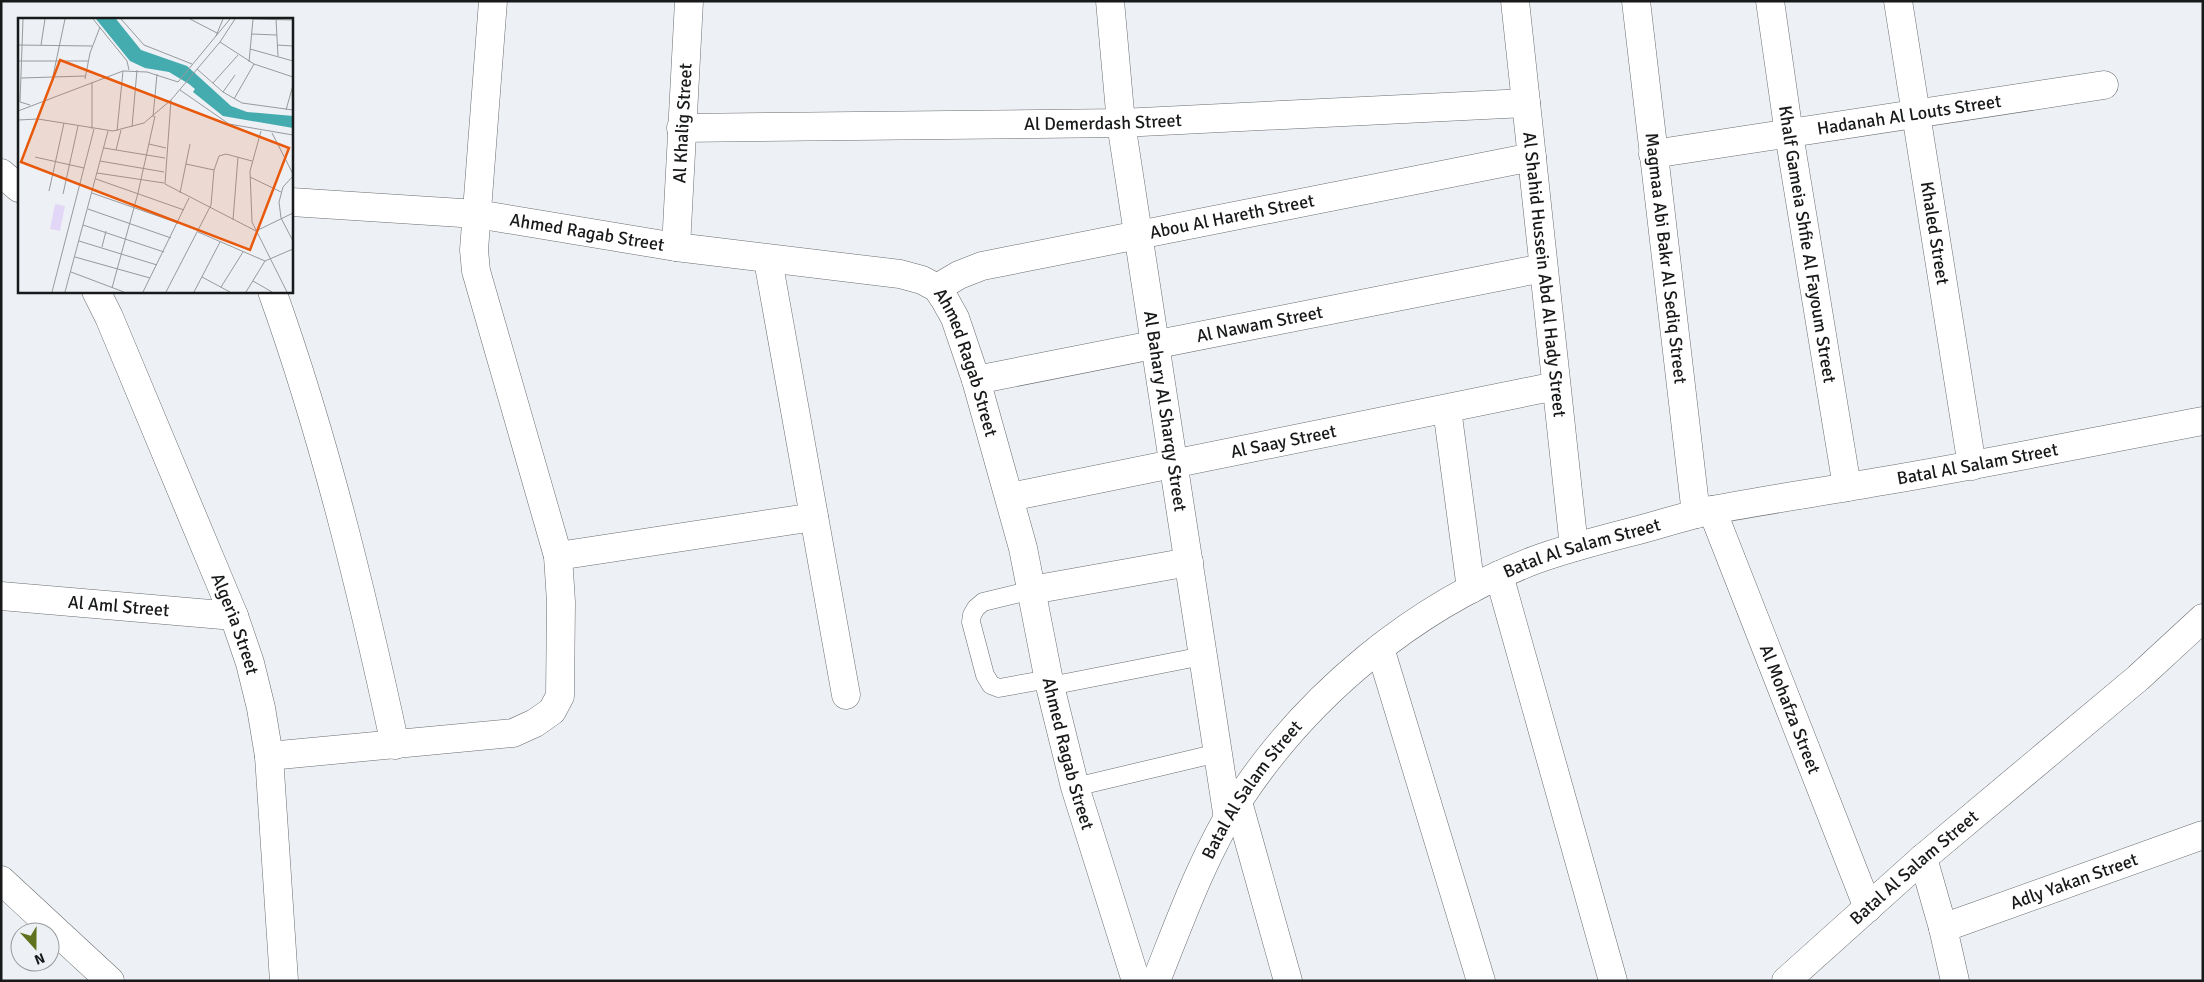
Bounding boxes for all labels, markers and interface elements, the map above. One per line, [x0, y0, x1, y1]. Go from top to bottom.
inset map [18, 18, 292, 292]
street label: Al Khalig Street [668, 63, 697, 184]
street label: Hadanah Al Louts Street [1815, 90, 2003, 140]
street label: Khalf Gameia Shfie Al Fayoum Street [1774, 104, 1841, 384]
street label: Al Demerdash Street [1024, 109, 1182, 135]
street label: Al Shahid Hussein Abd Al Hady Street [1518, 131, 1571, 418]
street label: Magmaa Abi Bakr Al Sediq Street [1640, 131, 1692, 385]
street label: Khaled Street [1916, 180, 1954, 286]
street label: Abou Al Hareth Street [1148, 189, 1316, 244]
street label: Ahmed Ragab Street [508, 209, 666, 256]
street label: Ahmed Ragab Street [929, 284, 1002, 439]
street label: Al Nawam Street [1194, 301, 1325, 347]
street label: Al Bahary Al Sharqy Street [1139, 309, 1192, 513]
street label: Al Saay Street [1229, 420, 1338, 463]
street label: Batal Al Salam Street [1895, 438, 2060, 489]
street label: Batal Al Salam Street [1500, 513, 1663, 583]
street label: Algeria Street [206, 570, 263, 677]
street label: Al Aml Street [67, 591, 170, 621]
street label: Al Mohafza Street [1755, 641, 1825, 777]
street label: Ahmed Ragab Street [1038, 676, 1099, 832]
street label: Batal Al Salam Street [1197, 716, 1307, 863]
street label: Batal Al Salam Street [1845, 805, 1983, 930]
street label: Adly Yakan Street [2007, 848, 2141, 914]
north arrow [10, 922, 60, 972]
text: N [32, 949, 47, 968]

